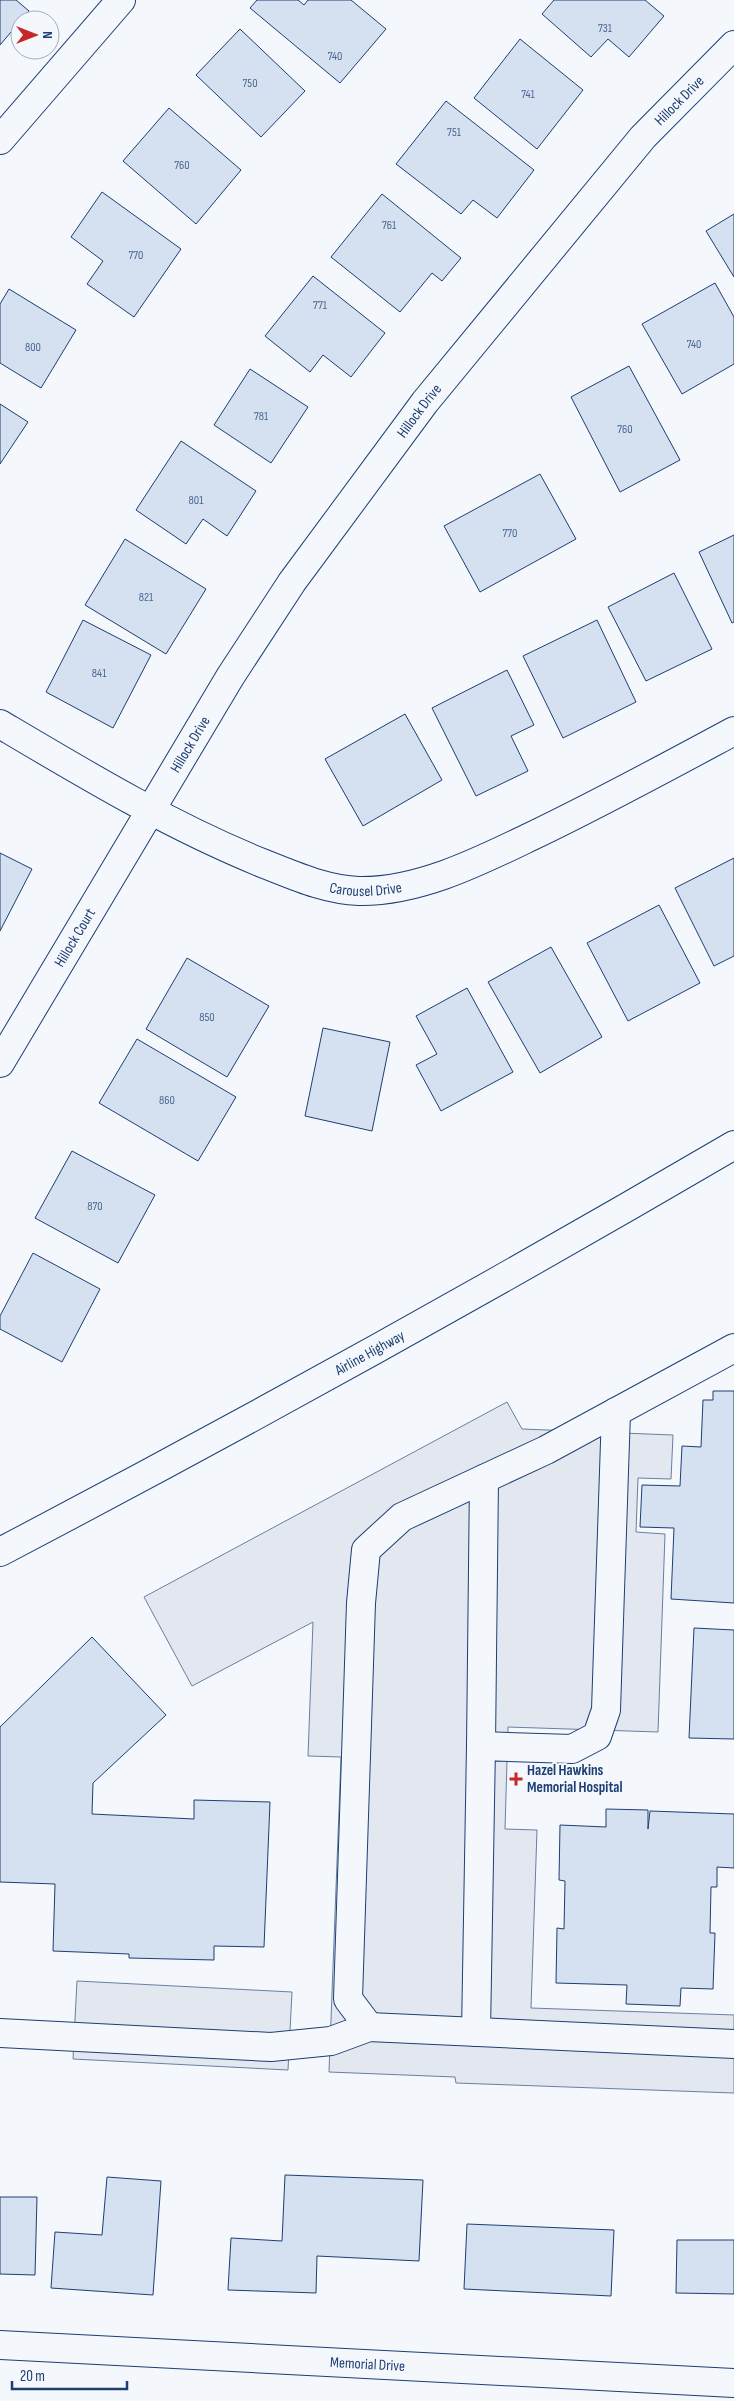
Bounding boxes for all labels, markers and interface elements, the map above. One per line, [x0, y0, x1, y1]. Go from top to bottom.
north arrow [10, 10, 60, 60]
house number: 731 [598, 21, 613, 36]
text: N [39, 31, 56, 39]
house number: 740 [328, 49, 342, 64]
street label: Hillock Drive [651, 72, 708, 130]
house number: 750 [243, 76, 257, 91]
house number: 741 [521, 87, 536, 102]
house number: 751 [447, 125, 462, 140]
house number: 760 [174, 158, 190, 173]
house number: 761 [382, 218, 397, 233]
house number: 770 [129, 248, 143, 263]
house number: 771 [313, 298, 328, 313]
house number: 740 [687, 337, 701, 352]
house number: 800 [25, 340, 41, 355]
street label: Hillock Drive [393, 380, 446, 442]
house number: 781 [254, 409, 269, 424]
house number: 760 [617, 422, 633, 437]
house number: 801 [189, 493, 204, 508]
house number: 770 [503, 526, 517, 541]
house number: 821 [139, 590, 154, 605]
house number: 841 [92, 666, 107, 681]
street label: Hillock Drive [166, 713, 215, 776]
street label: Carousel Drive [328, 878, 403, 901]
street label: Hillock Court [50, 905, 100, 971]
house number: 850 [199, 1010, 215, 1025]
house number: 860 [159, 1093, 175, 1108]
house number: 870 [87, 1199, 103, 1214]
street label: Airline Highway [331, 1326, 408, 1380]
place label: Hazel Hawkins Memorial Hospital [527, 1761, 623, 1797]
marker: Hazel Hawkins Memorial Hospital [509, 1772, 523, 1786]
street label: Memorial Drive [329, 2353, 405, 2376]
scale bar [12, 2358, 128, 2390]
text: 20 m [20, 2367, 45, 2386]

